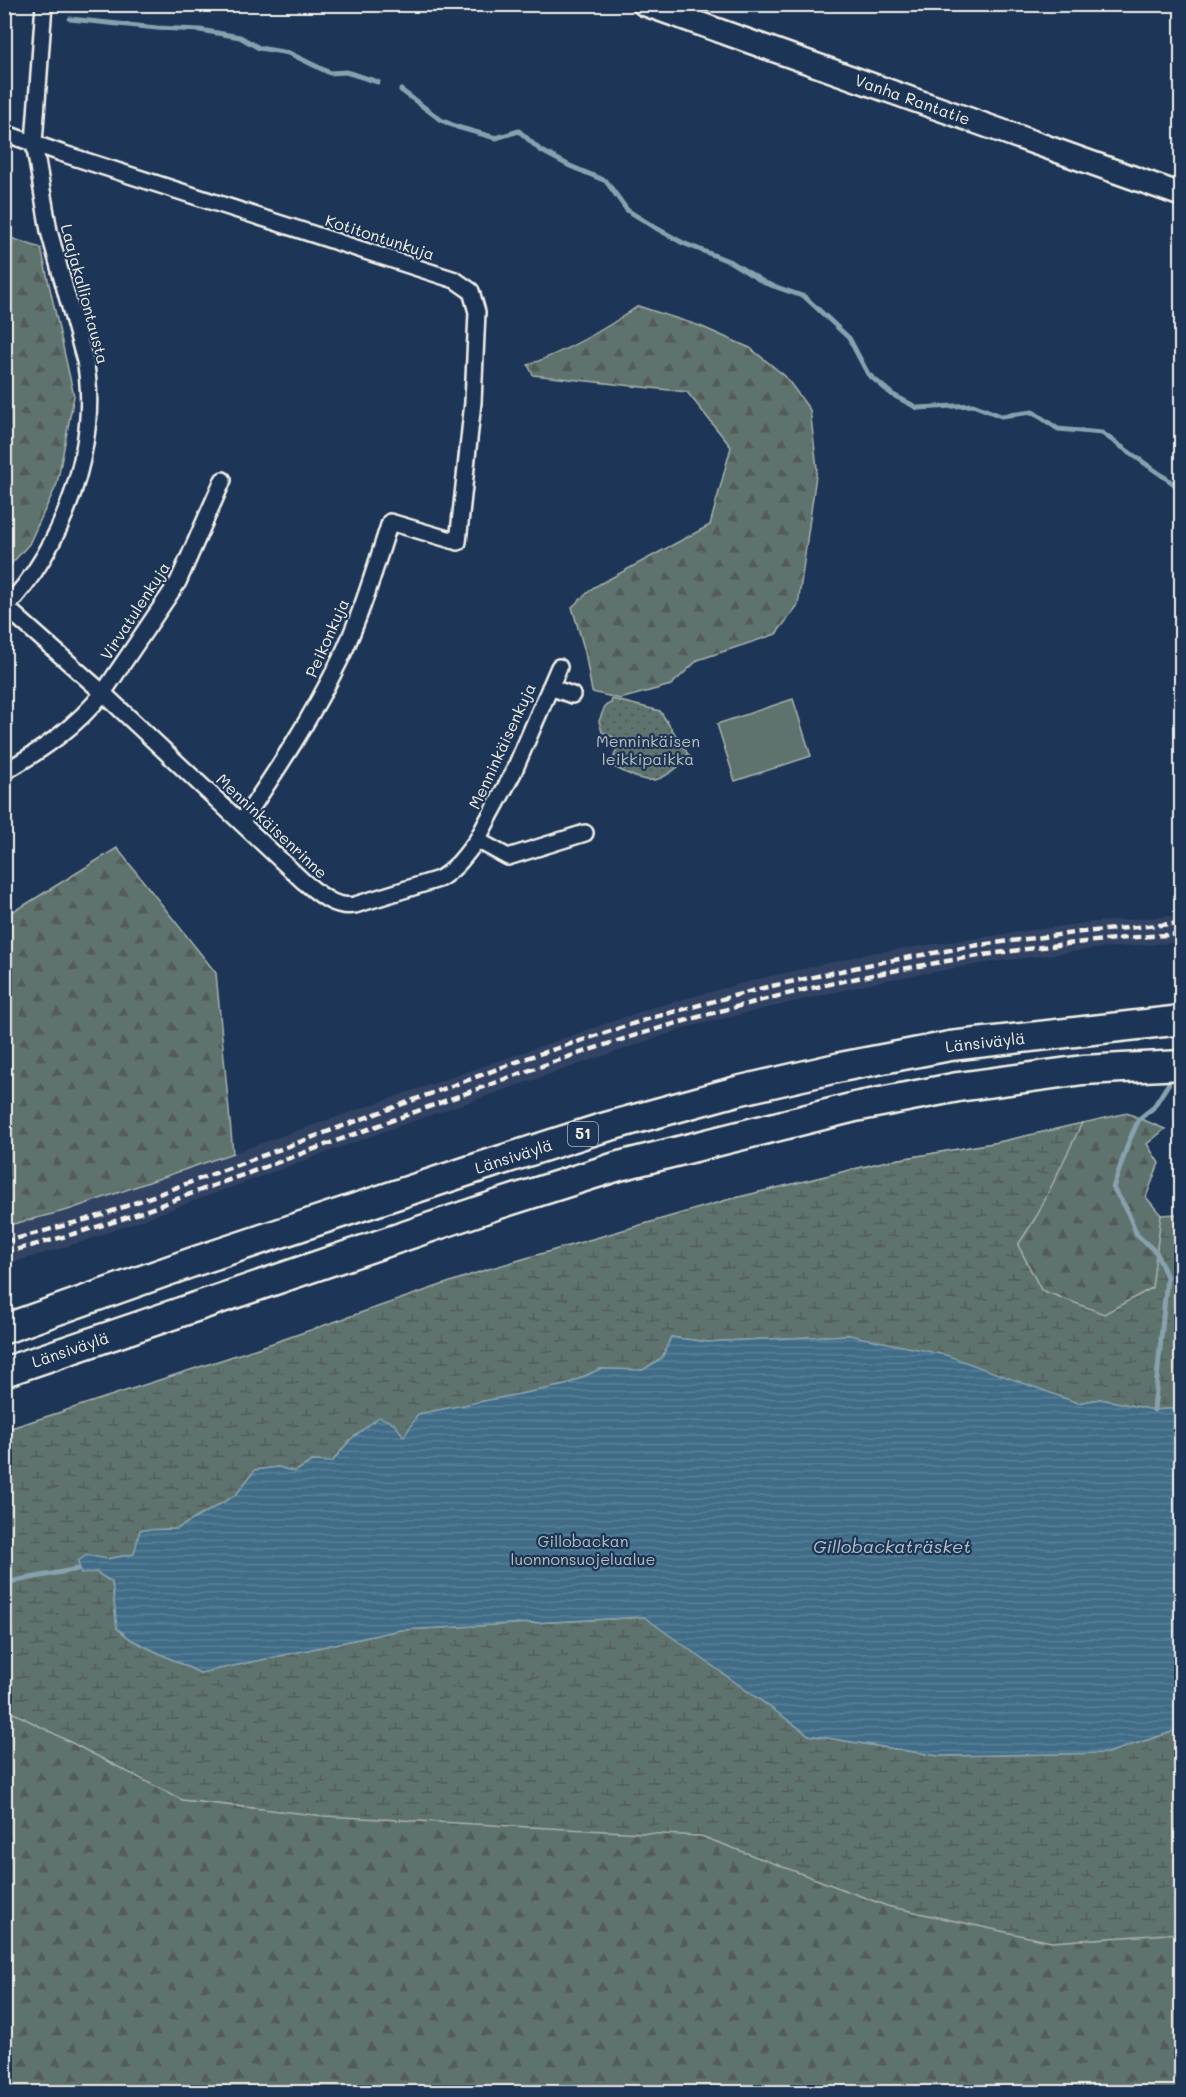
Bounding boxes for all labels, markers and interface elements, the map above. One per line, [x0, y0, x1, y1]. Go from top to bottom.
street label: Vanha Rantatie [852, 69, 973, 129]
street label: Kotitontunkuja [323, 209, 438, 264]
street label: Laajakalliontausta [57, 222, 114, 366]
street label: Virvatulenkuja [95, 558, 174, 664]
street label: Peikonkuja [300, 595, 353, 680]
street label: Menninkäisenkuja [463, 679, 540, 812]
park label: Menninkäisen leikkipaikka [596, 730, 700, 769]
street label: Menninkäisenrinne [212, 769, 332, 883]
street label: Länsiväylä [943, 1027, 1026, 1057]
road number: 51 [568, 1122, 598, 1146]
street label: Länsiväylä [472, 1134, 555, 1178]
street label: Länsiväylä [29, 1326, 111, 1372]
park label: Gillobackan luonnonsuojelualue [510, 1530, 656, 1569]
water label: Gillobackaträsket [813, 1534, 971, 1558]

